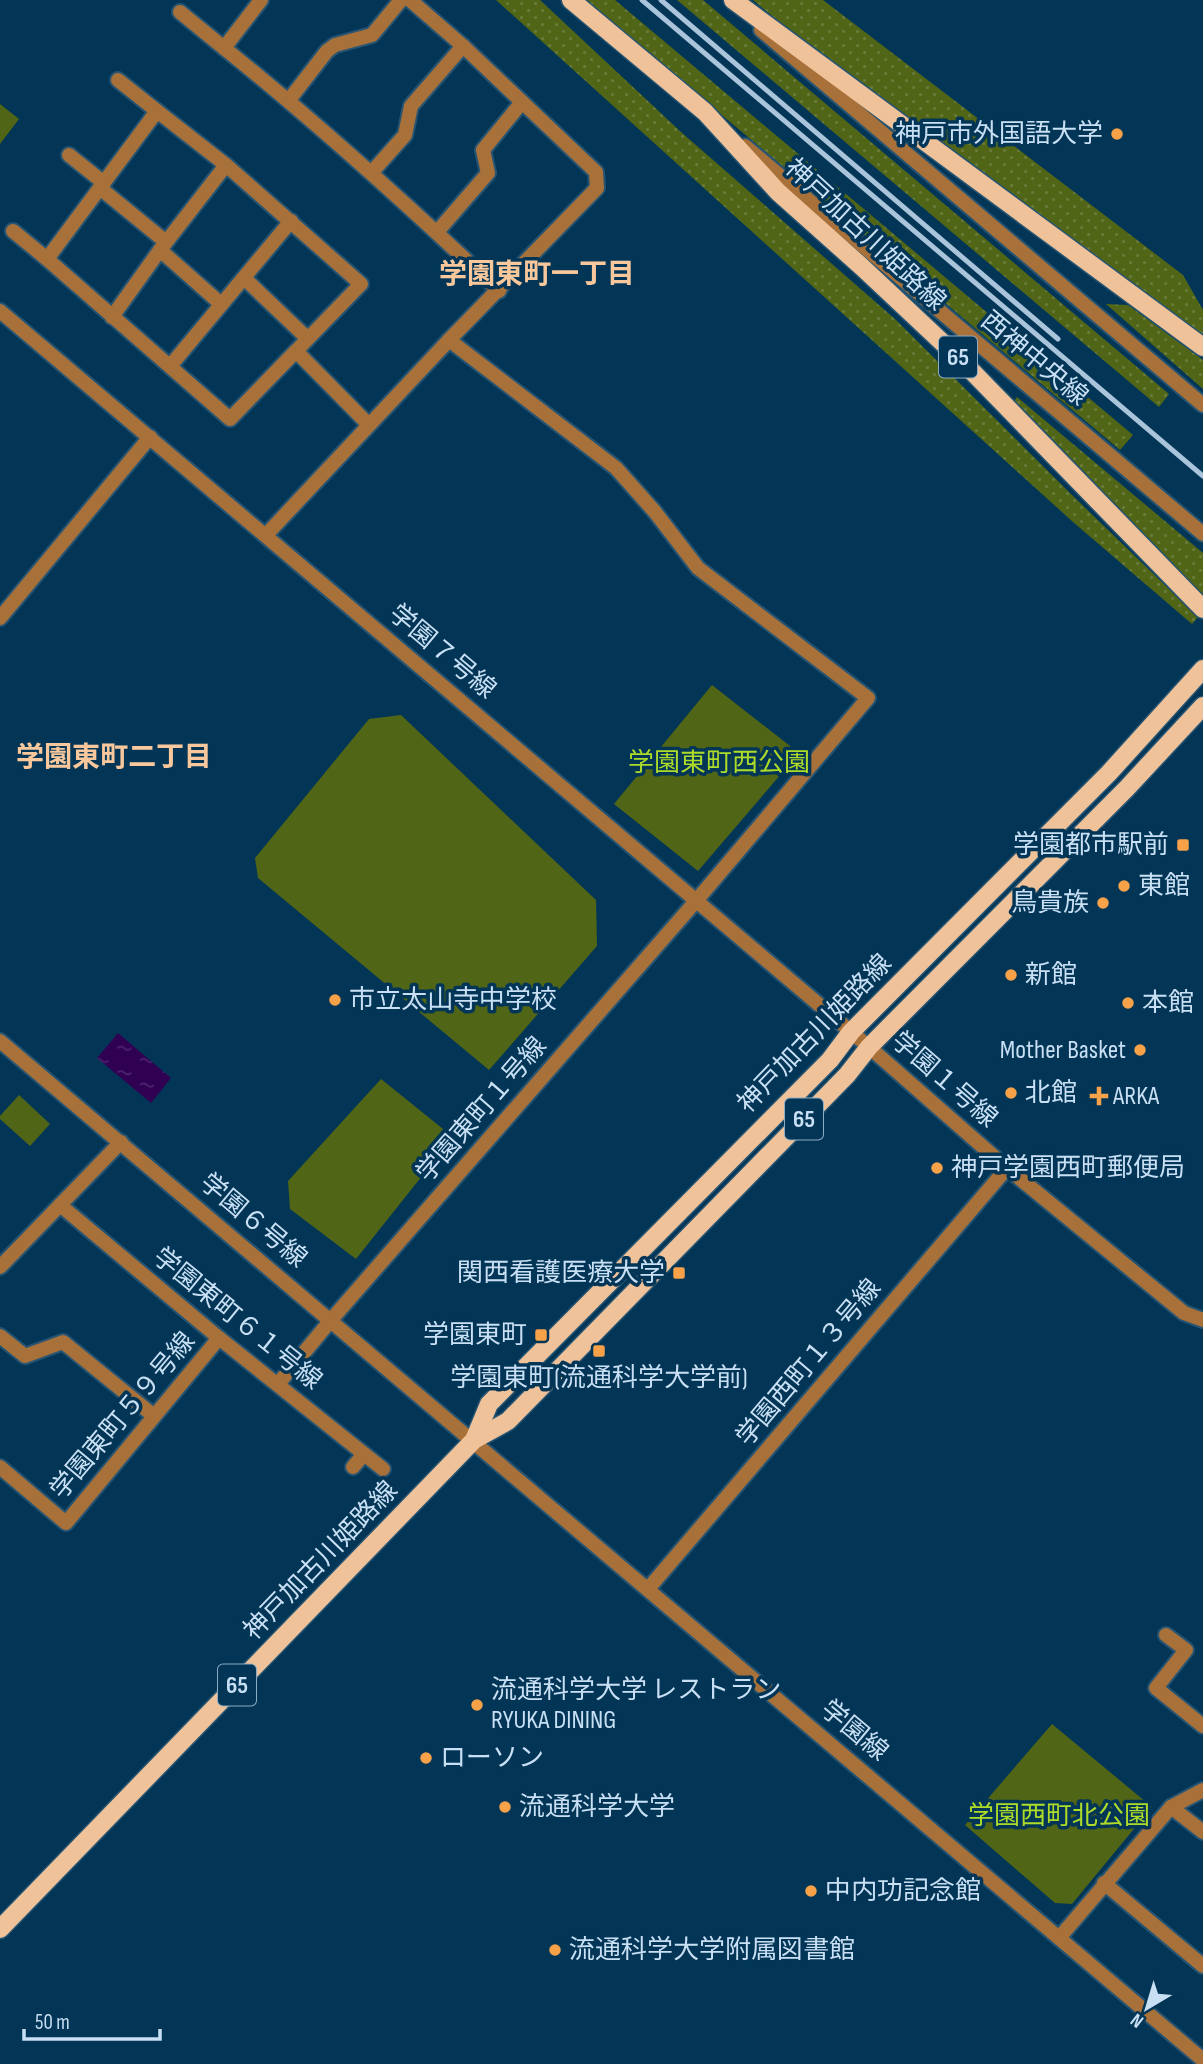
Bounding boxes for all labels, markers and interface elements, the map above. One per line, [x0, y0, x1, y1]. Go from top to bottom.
place label: 神戸市外国語大学 [895, 119, 1103, 150]
marker: 神戸市外国語大学 [1109, 126, 1125, 142]
street label: 神戸加古川姫路線 [778, 153, 952, 317]
district label: 学園東町一丁目 [439, 258, 635, 291]
street label: 西神中央線 [974, 305, 1094, 413]
road number: 65 [939, 336, 977, 378]
street label: 学園７号線 [382, 598, 502, 706]
district label: 学園東町二丁目 [16, 741, 212, 774]
park label: 学園東町西公園 [628, 748, 810, 779]
place label: 学園都市駅前 [1013, 830, 1169, 861]
marker: 学園都市駅前 [1175, 837, 1191, 853]
place label: 東館 [1138, 871, 1190, 902]
marker: 東館 [1116, 878, 1132, 894]
place label: 鳥貴族 [1011, 888, 1089, 919]
marker: 鳥貴族 [1095, 895, 1111, 911]
street label: 神戸加古川姫路線 [732, 948, 898, 1120]
place label: 新館 [1025, 960, 1077, 991]
marker: 新館 [1003, 967, 1019, 983]
place label: 市立太山寺中学校 [349, 985, 557, 1016]
place label: 本館 [1142, 988, 1194, 1019]
marker: 市立太山寺中学校 [327, 992, 343, 1008]
marker: 本館 [1120, 995, 1136, 1011]
street label: 学園１号線 [885, 1026, 1003, 1134]
street label: 学園東町１号線 [411, 1031, 553, 1189]
place label: Mother Basket [1000, 1035, 1126, 1066]
marker: Mother Basket [1132, 1042, 1148, 1058]
place label: 北館 [1025, 1078, 1077, 1109]
place label: ARKA [1112, 1081, 1160, 1112]
marker: 北館 [1003, 1085, 1019, 1101]
marker: ARKA [1091, 1088, 1107, 1104]
road number: 65 [785, 1098, 823, 1140]
place label: 神戸学園西町郵便局 [951, 1153, 1185, 1184]
marker: 神戸学園西町郵便局 [929, 1160, 945, 1176]
street label: 学園６号線 [193, 1167, 313, 1275]
street label: 学園東町６１号線 [146, 1242, 328, 1396]
place label: 関西看護医療大学 [457, 1258, 665, 1289]
marker: 関西看護医療大学 [671, 1265, 687, 1281]
street label: 学園西町１３号線 [730, 1273, 888, 1453]
place label: 学園東町 [423, 1320, 527, 1351]
street label: 学園東町５９号線 [44, 1326, 202, 1506]
marker: 学園東町 [533, 1327, 549, 1343]
marker: 学園東町(流通科学大学前) [591, 1343, 607, 1359]
place label: 学園東町(流通科学大学前) [450, 1363, 748, 1394]
street label: 神戸加古川姫路線 [238, 1475, 404, 1647]
road number: 65 [218, 1665, 256, 1706]
place label: 流通科学大学 レストラン RYUKA DINING [491, 1675, 781, 1736]
street label: 学園線 [814, 1694, 894, 1768]
marker: 流通科学大学 レストラン RYUKA DINING [469, 1697, 485, 1713]
place label: ローソン [440, 1743, 544, 1774]
marker: ローソン [418, 1750, 434, 1766]
place label: 流通科学大学 [519, 1792, 675, 1823]
marker: 流通科学大学 [497, 1799, 513, 1815]
park label: 学園西町北公園 [968, 1801, 1150, 1832]
place label: 中内功記念館 [825, 1876, 981, 1907]
marker: 中内功記念館 [803, 1883, 819, 1899]
place label: 流通科学大学附属図書館 [569, 1935, 855, 1966]
marker: 流通科学大学附属図書館 [547, 1942, 563, 1958]
north arrow [1112, 1973, 1182, 2043]
scale bar [24, 1997, 161, 2041]
text: N [1126, 2008, 1149, 2032]
text: 50 m [35, 2010, 70, 2035]

